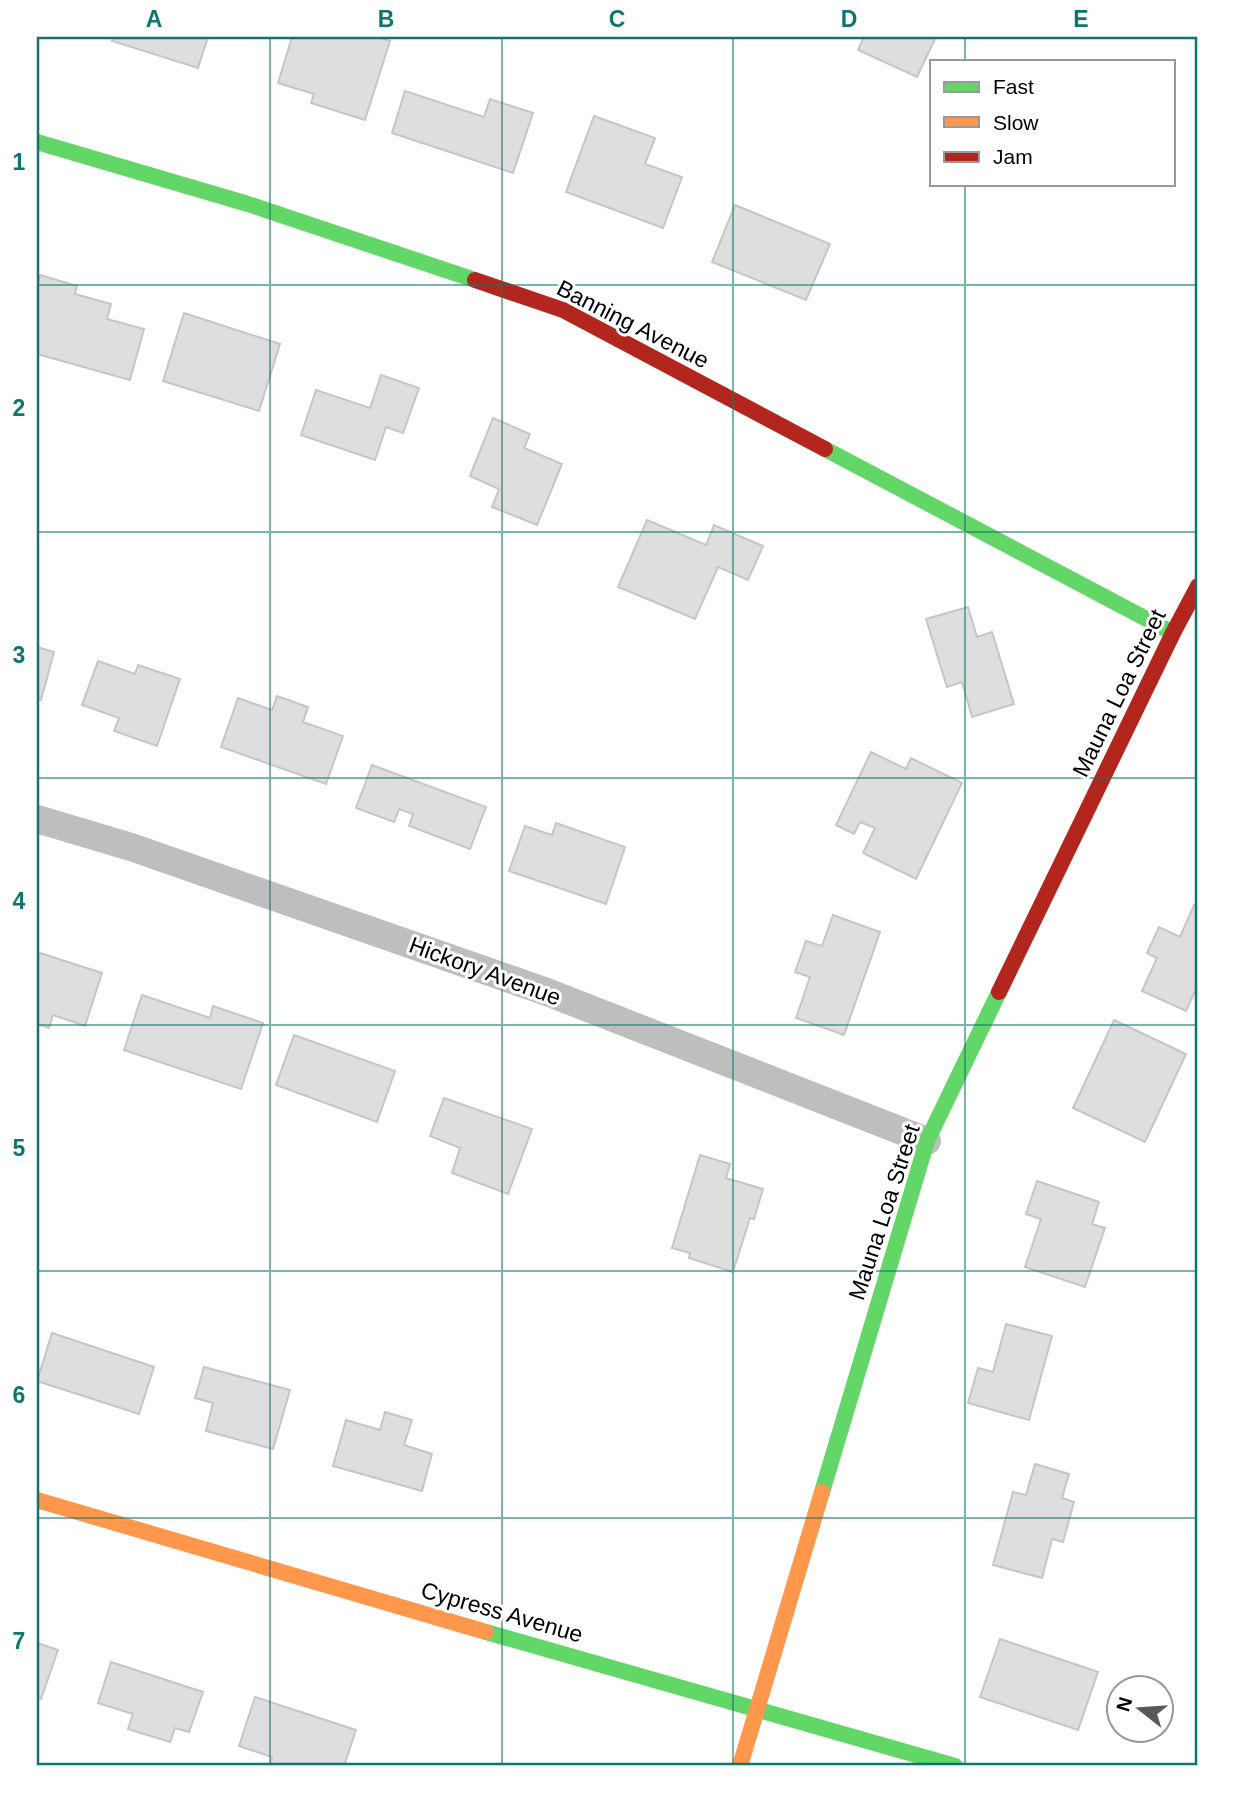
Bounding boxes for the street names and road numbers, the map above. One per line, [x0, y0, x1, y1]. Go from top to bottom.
street label: Banning Avenue [553, 274, 713, 374]
street label: Mauna Loa Street [1067, 605, 1171, 781]
street label: Hickory Avenue [406, 932, 564, 1010]
street label: Mauna Loa Street [843, 1120, 925, 1303]
street label: Cypress Avenue [418, 1576, 586, 1648]

